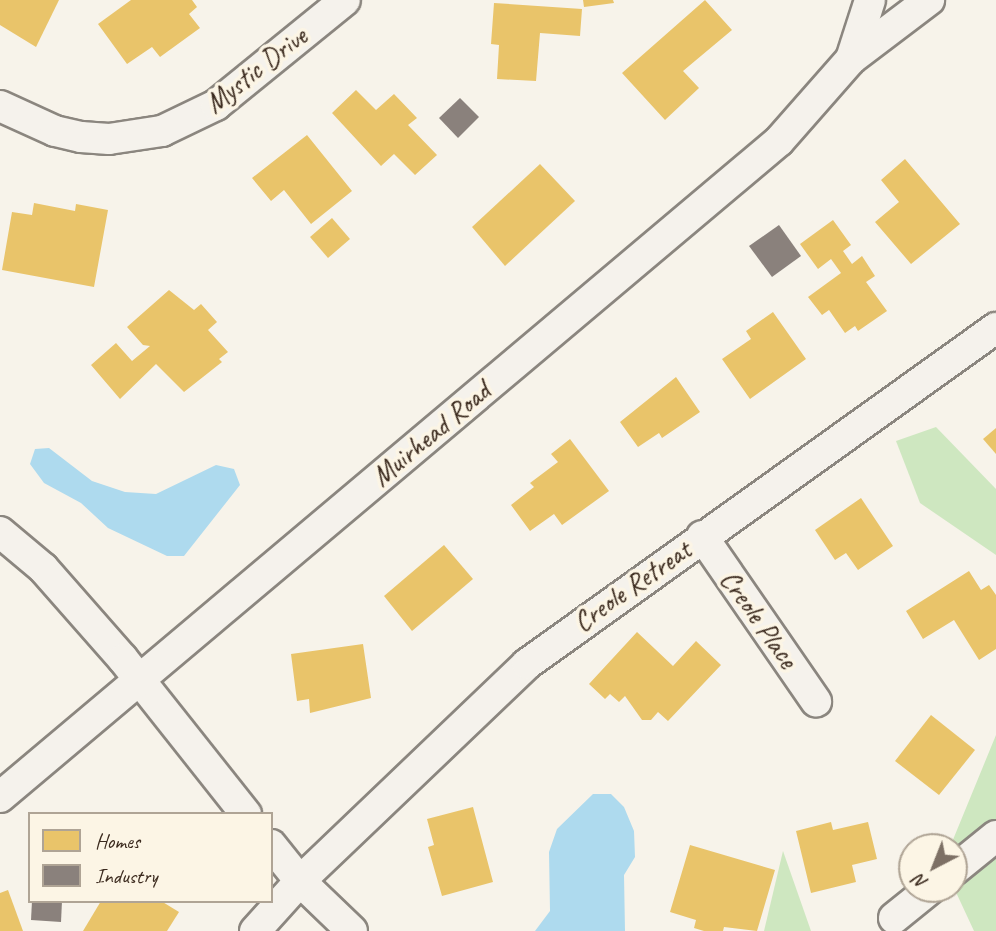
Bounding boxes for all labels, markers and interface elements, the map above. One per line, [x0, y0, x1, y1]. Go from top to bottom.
street label: Mystic Drive [198, 20, 314, 120]
street label: Muirhead Road [365, 375, 497, 493]
street label: Creole Retreat [567, 533, 697, 639]
street label: Creole Place [713, 563, 805, 675]
legend [28, 812, 273, 903]
text: Homes [95, 828, 140, 854]
north arrow [898, 833, 968, 903]
text: Industry [95, 863, 158, 889]
text: N [908, 869, 933, 895]

